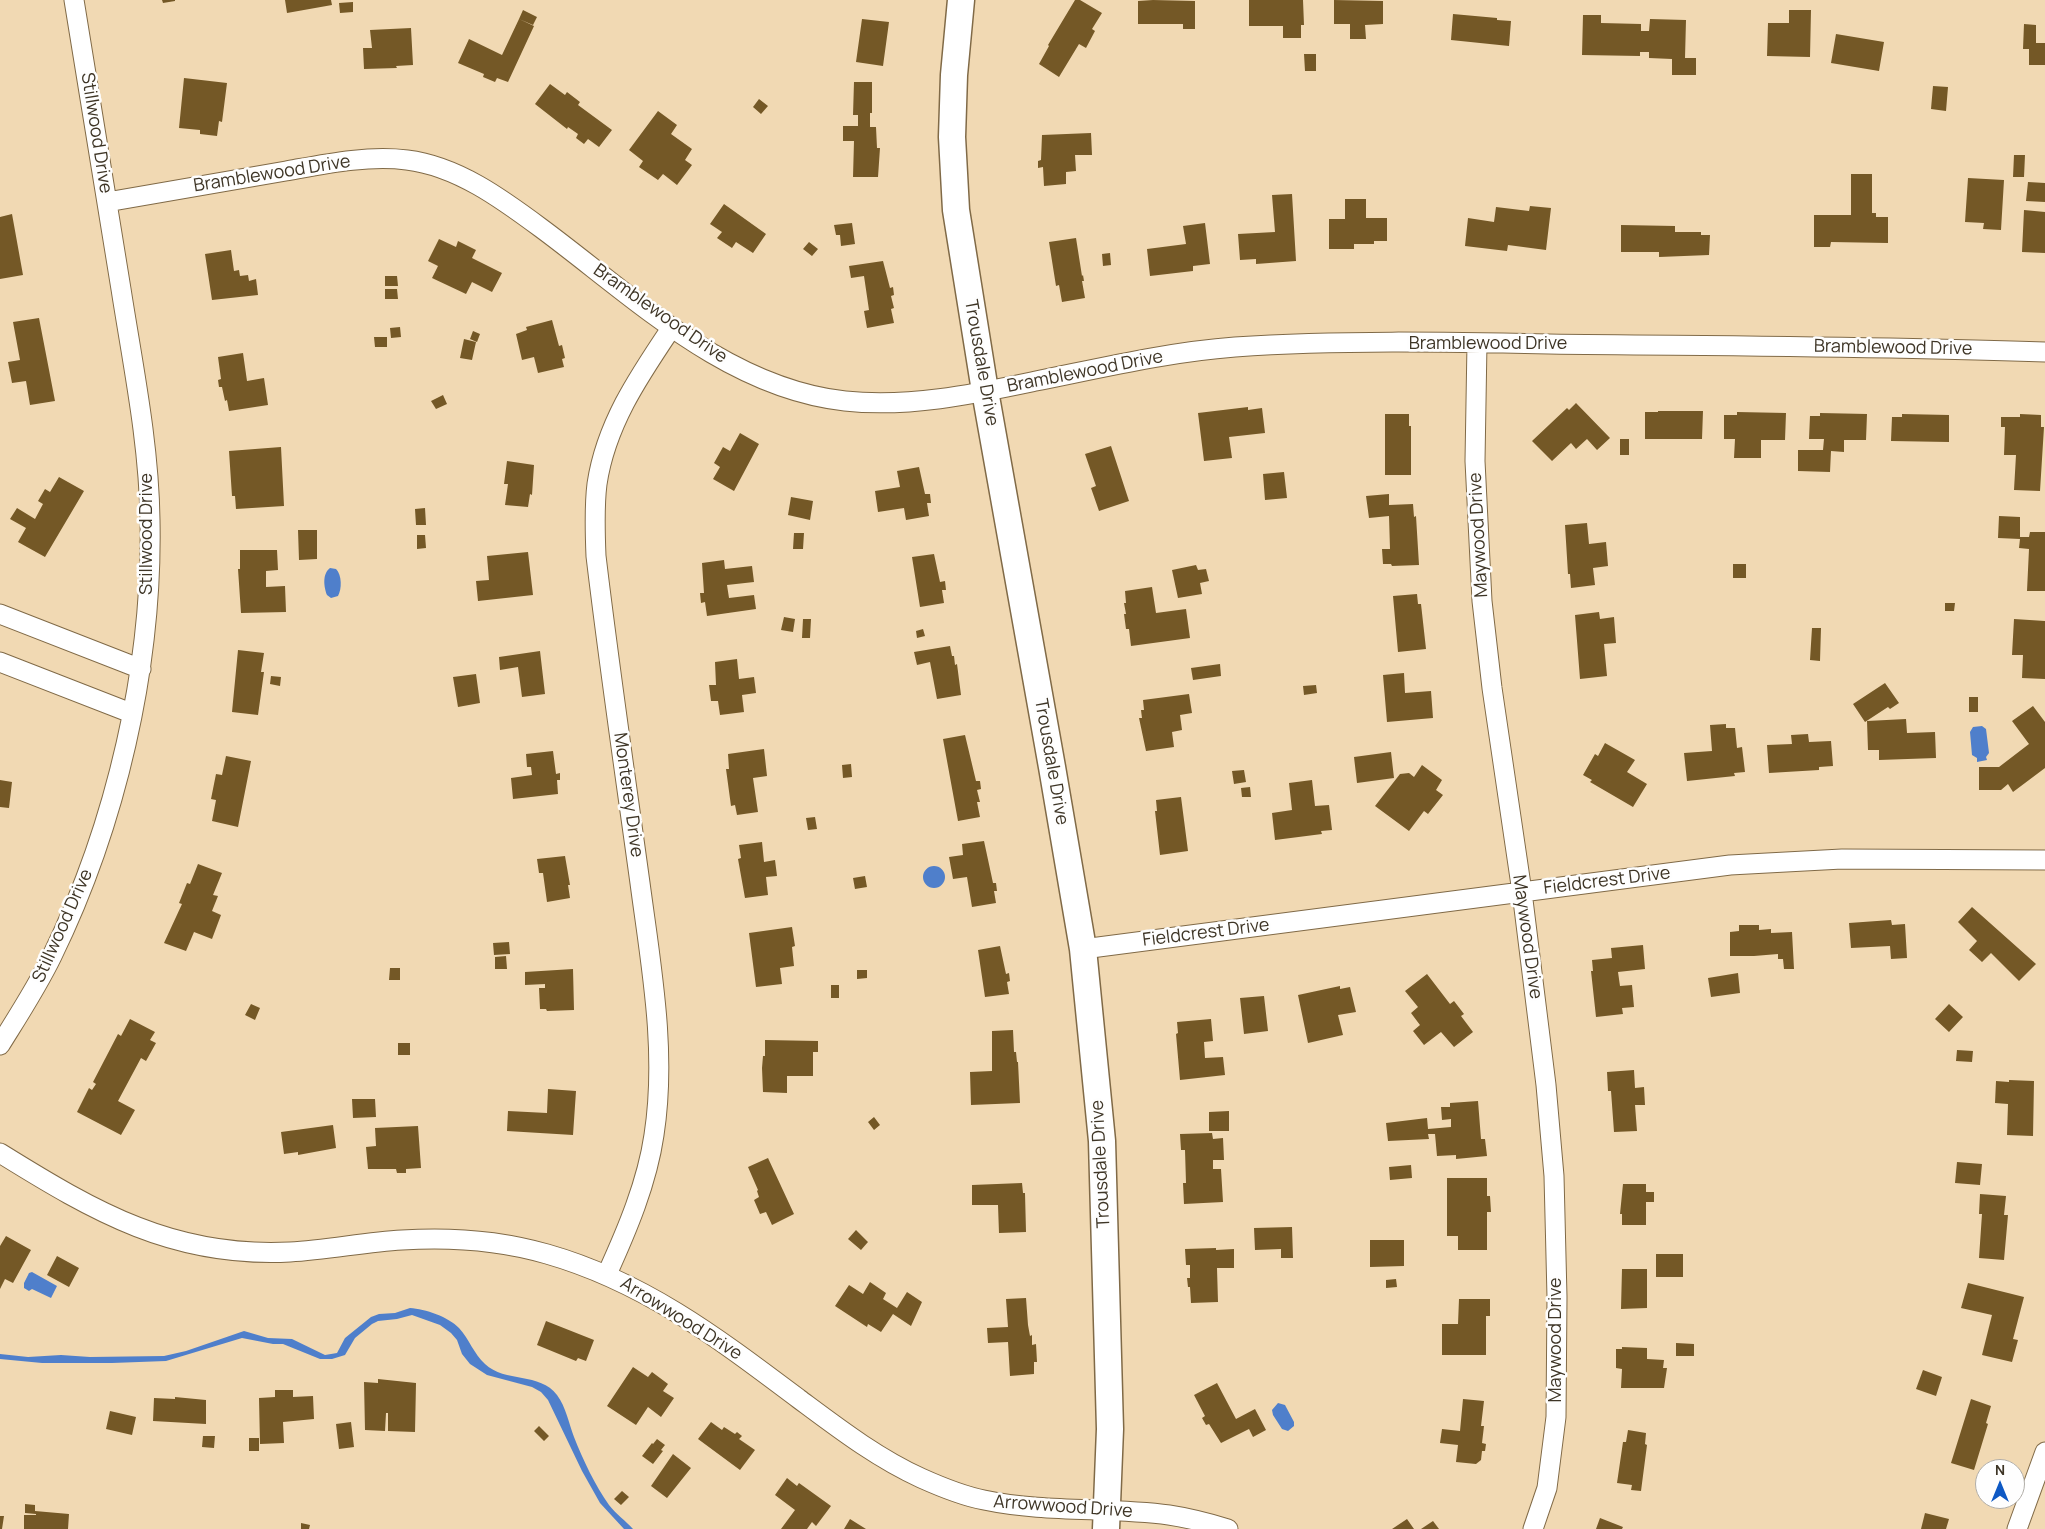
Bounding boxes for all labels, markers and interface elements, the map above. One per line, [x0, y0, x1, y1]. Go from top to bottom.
street label: Stillwood Drive [76, 71, 116, 195]
street label: Bramblewood Drive [192, 151, 352, 197]
street label: Bramblewood Drive [589, 260, 731, 368]
street label: Trousdale Drive [959, 298, 1003, 428]
street label: Bramblewood Drive [1409, 333, 1567, 355]
street label: Bramblewood Drive [1814, 336, 1972, 360]
street label: Bramblewood Drive [1005, 346, 1165, 398]
street label: Maywood Drive [1465, 472, 1493, 598]
street label: Stillwood Drive [136, 473, 158, 595]
street label: Trousdale Drive [1029, 697, 1073, 827]
street label: Monterey Drive [609, 731, 647, 859]
street label: Fieldcrest Drive [1542, 862, 1672, 900]
street label: Stillwood Drive [28, 866, 98, 986]
street label: Maywood Drive [1508, 874, 1546, 1000]
street label: Fieldcrest Drive [1141, 914, 1271, 952]
street label: Trousdale Drive [1087, 1100, 1115, 1228]
street label: Arrowwood Drive [616, 1273, 746, 1365]
street label: Maywood Drive [1545, 1277, 1567, 1403]
north arrow [1975, 1459, 2025, 1509]
text: N [1995, 1460, 2005, 1479]
street label: Arrowwood Drive [993, 1491, 1133, 1523]

